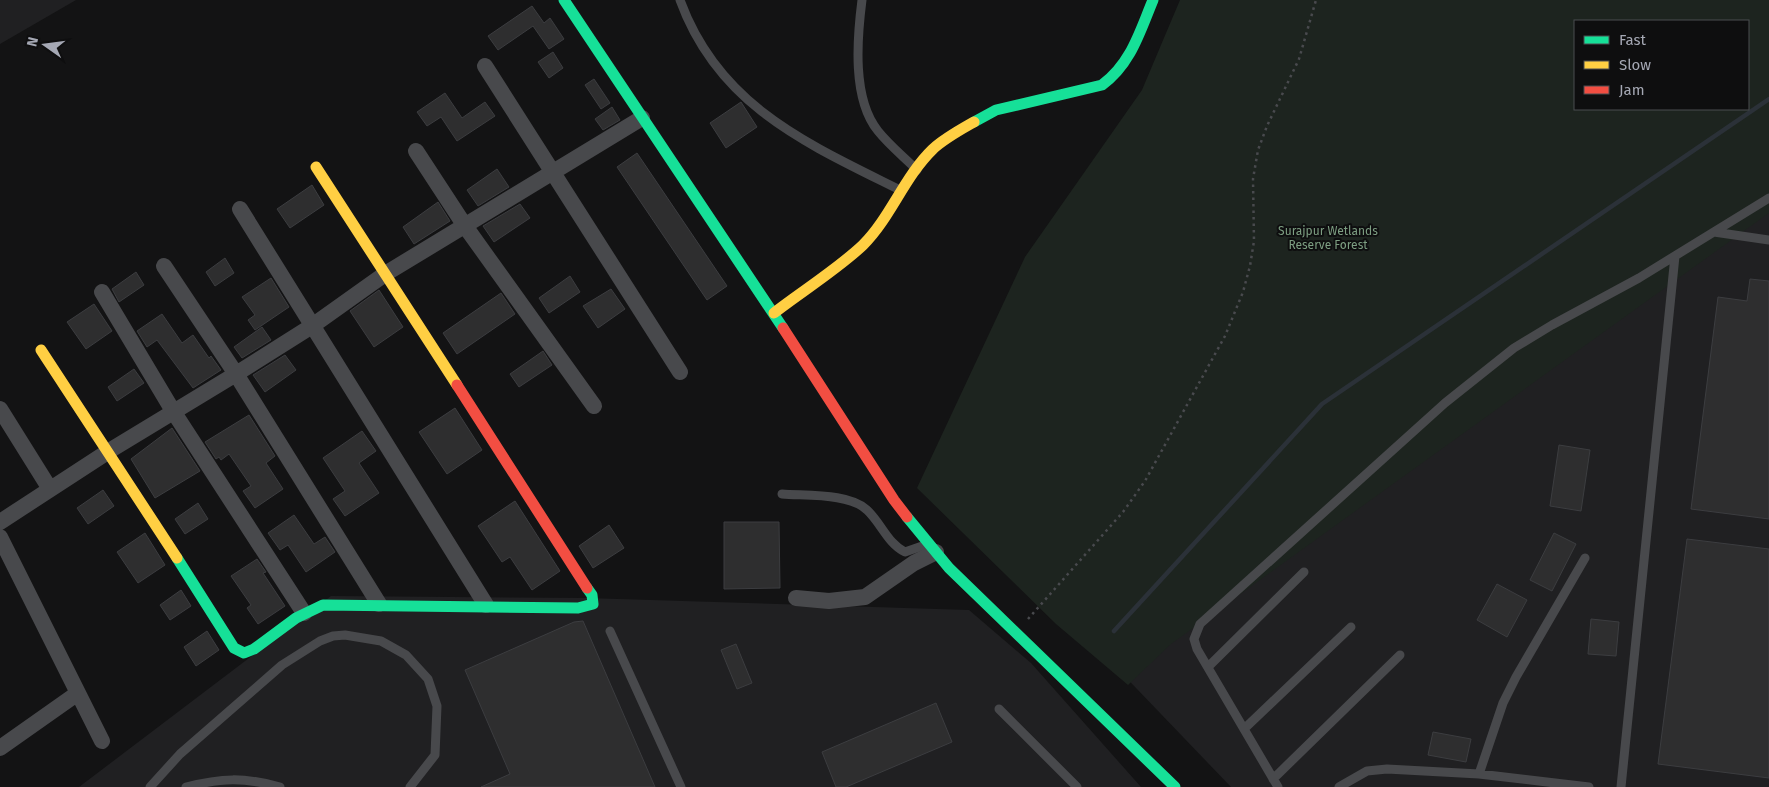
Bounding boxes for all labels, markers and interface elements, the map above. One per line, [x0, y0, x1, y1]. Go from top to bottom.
north arrow [20, 20, 70, 70]
legend [1574, 20, 1749, 110]
text: Fast [1619, 31, 1646, 49]
text: N [23, 35, 42, 49]
text: Slow [1619, 56, 1651, 74]
text: Jam [1619, 81, 1645, 99]
park label: Surajpur Wetlands Reserve Forest [1278, 224, 1378, 252]

